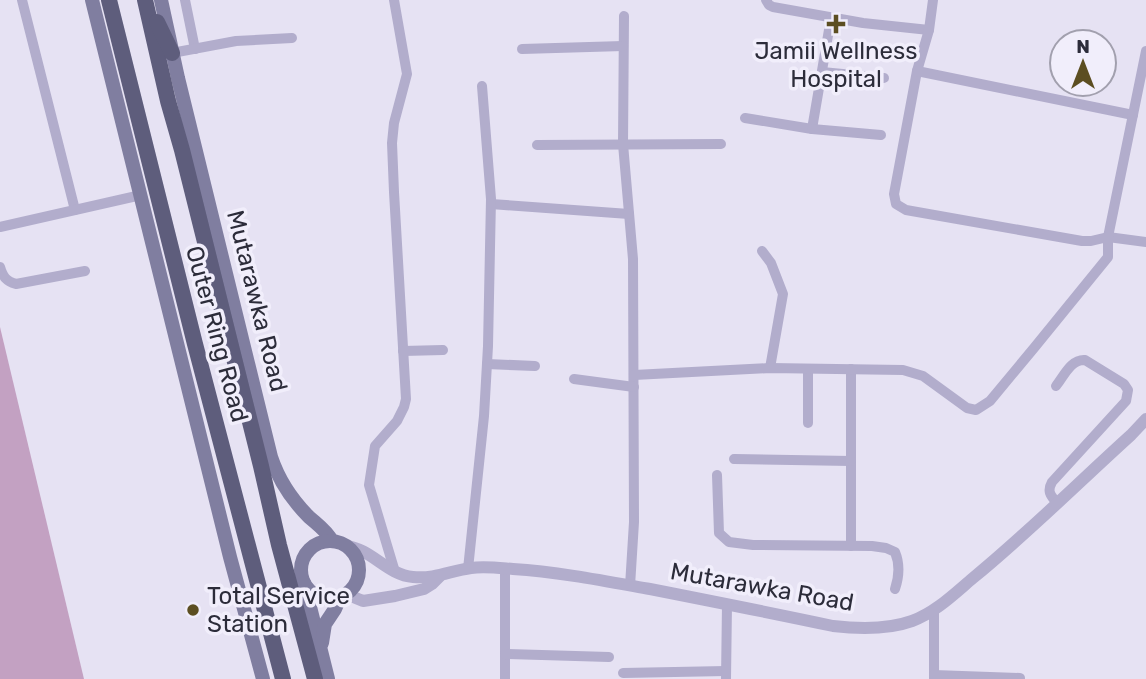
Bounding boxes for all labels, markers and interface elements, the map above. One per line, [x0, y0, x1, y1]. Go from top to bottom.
marker: Jamii Wellness Hospital [826, 14, 846, 34]
north arrow [1048, 28, 1118, 98]
text: N [1076, 35, 1090, 58]
place label: Jamii Wellness Hospital [754, 37, 918, 93]
street label: Mutarawka Road [221, 208, 293, 394]
street label: Outer Ring Road [180, 243, 254, 425]
street label: Mutarawka Road [668, 557, 856, 617]
place label: Total Service Station [207, 582, 350, 638]
marker: Total Service Station [185, 602, 201, 618]

